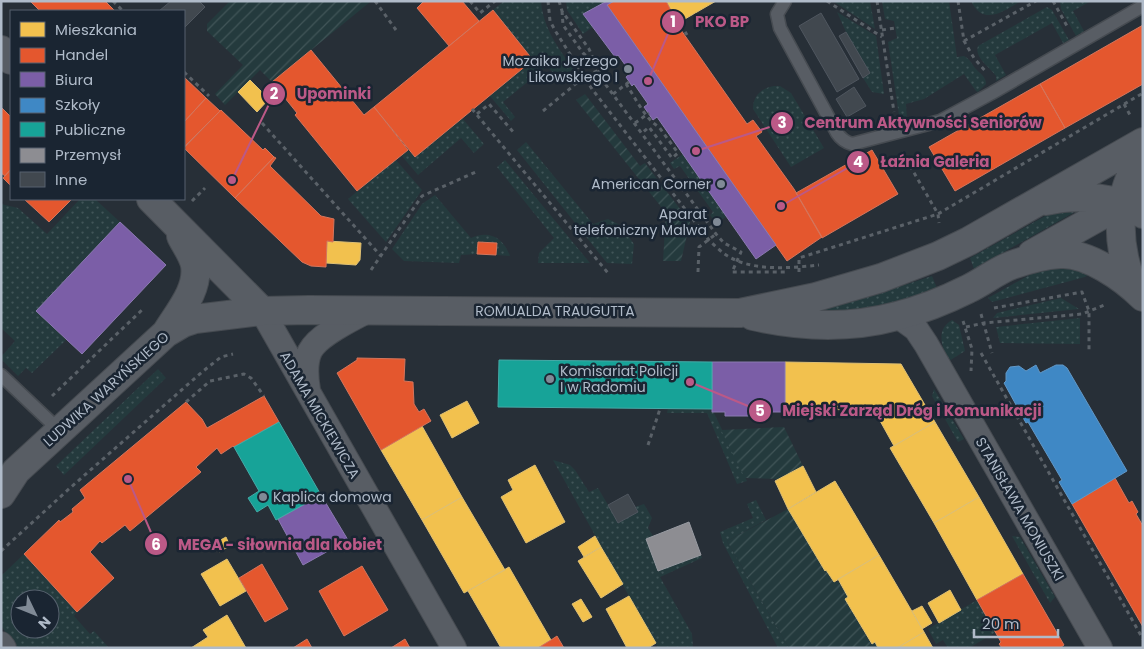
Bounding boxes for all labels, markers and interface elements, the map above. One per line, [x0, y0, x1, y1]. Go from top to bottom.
callout: PKO BP [660, 7, 759, 37]
legend [10, 10, 185, 200]
text: 1 [670, 11, 676, 32]
text: PKO BP [695, 11, 749, 32]
text: Mieszkania [55, 19, 137, 40]
text: Handel [55, 44, 108, 65]
place label: Mozaika Jerzego Likowskiego I [503, 51, 618, 87]
marker: Mozaika Jerzego Likowskiego I [622, 63, 634, 75]
text: Biura [55, 69, 93, 90]
callout: Upominki [262, 79, 381, 109]
text: 2 [270, 83, 279, 104]
text: Upominki [297, 83, 371, 104]
text: Szkoły [55, 94, 101, 115]
callout: Centrum Aktywności Seniorów [770, 108, 1052, 138]
text: 3 [777, 112, 787, 133]
text: Centrum Aktywności Seniorów [804, 112, 1042, 133]
text: Publiczne [55, 119, 126, 140]
text: Przemysł [55, 144, 121, 165]
callout: Łaźnia Galeria [845, 147, 999, 177]
text: 4 [853, 151, 863, 172]
text: Łaźnia Galeria [880, 151, 990, 172]
text: Inne [55, 169, 87, 190]
place label: American Corner [591, 174, 711, 194]
marker: American Corner [715, 178, 727, 190]
place label: Aparat telefoniczny Malwa [574, 204, 707, 240]
marker: Aparat telefoniczny Malwa [711, 216, 723, 228]
street label: ROMUALDA TRAUGUTTA [475, 301, 635, 321]
street label: LUDWIKA WARYŃSKIEGO [39, 327, 173, 451]
street label: ADAMA MICKIEWICZA [275, 348, 365, 482]
place label: Komisariat Policji I w Radomiu [560, 361, 678, 397]
marker: Komisariat Policji I w Radomiu [544, 373, 556, 385]
callout: Miejski Zarząd Dróg i Komunikacji [747, 396, 1052, 426]
text: 5 [755, 400, 765, 421]
text: Miejski Zarząd Dróg i Komunikacji [782, 400, 1042, 421]
street label: STANISŁAWA MONIUSZKI [971, 434, 1069, 584]
place label: Kaplica domowa [273, 487, 392, 507]
marker: Kaplica domowa [257, 491, 269, 503]
callout: MEGA - siłownia dla kobiet [143, 529, 393, 559]
text: 6 [151, 534, 161, 555]
text: MEGA - siłownia dla kobiet [178, 534, 382, 555]
north arrow [10, 589, 60, 639]
scale bar [974, 606, 1058, 638]
text: N [34, 612, 55, 634]
text: 20 m [982, 613, 1020, 634]

